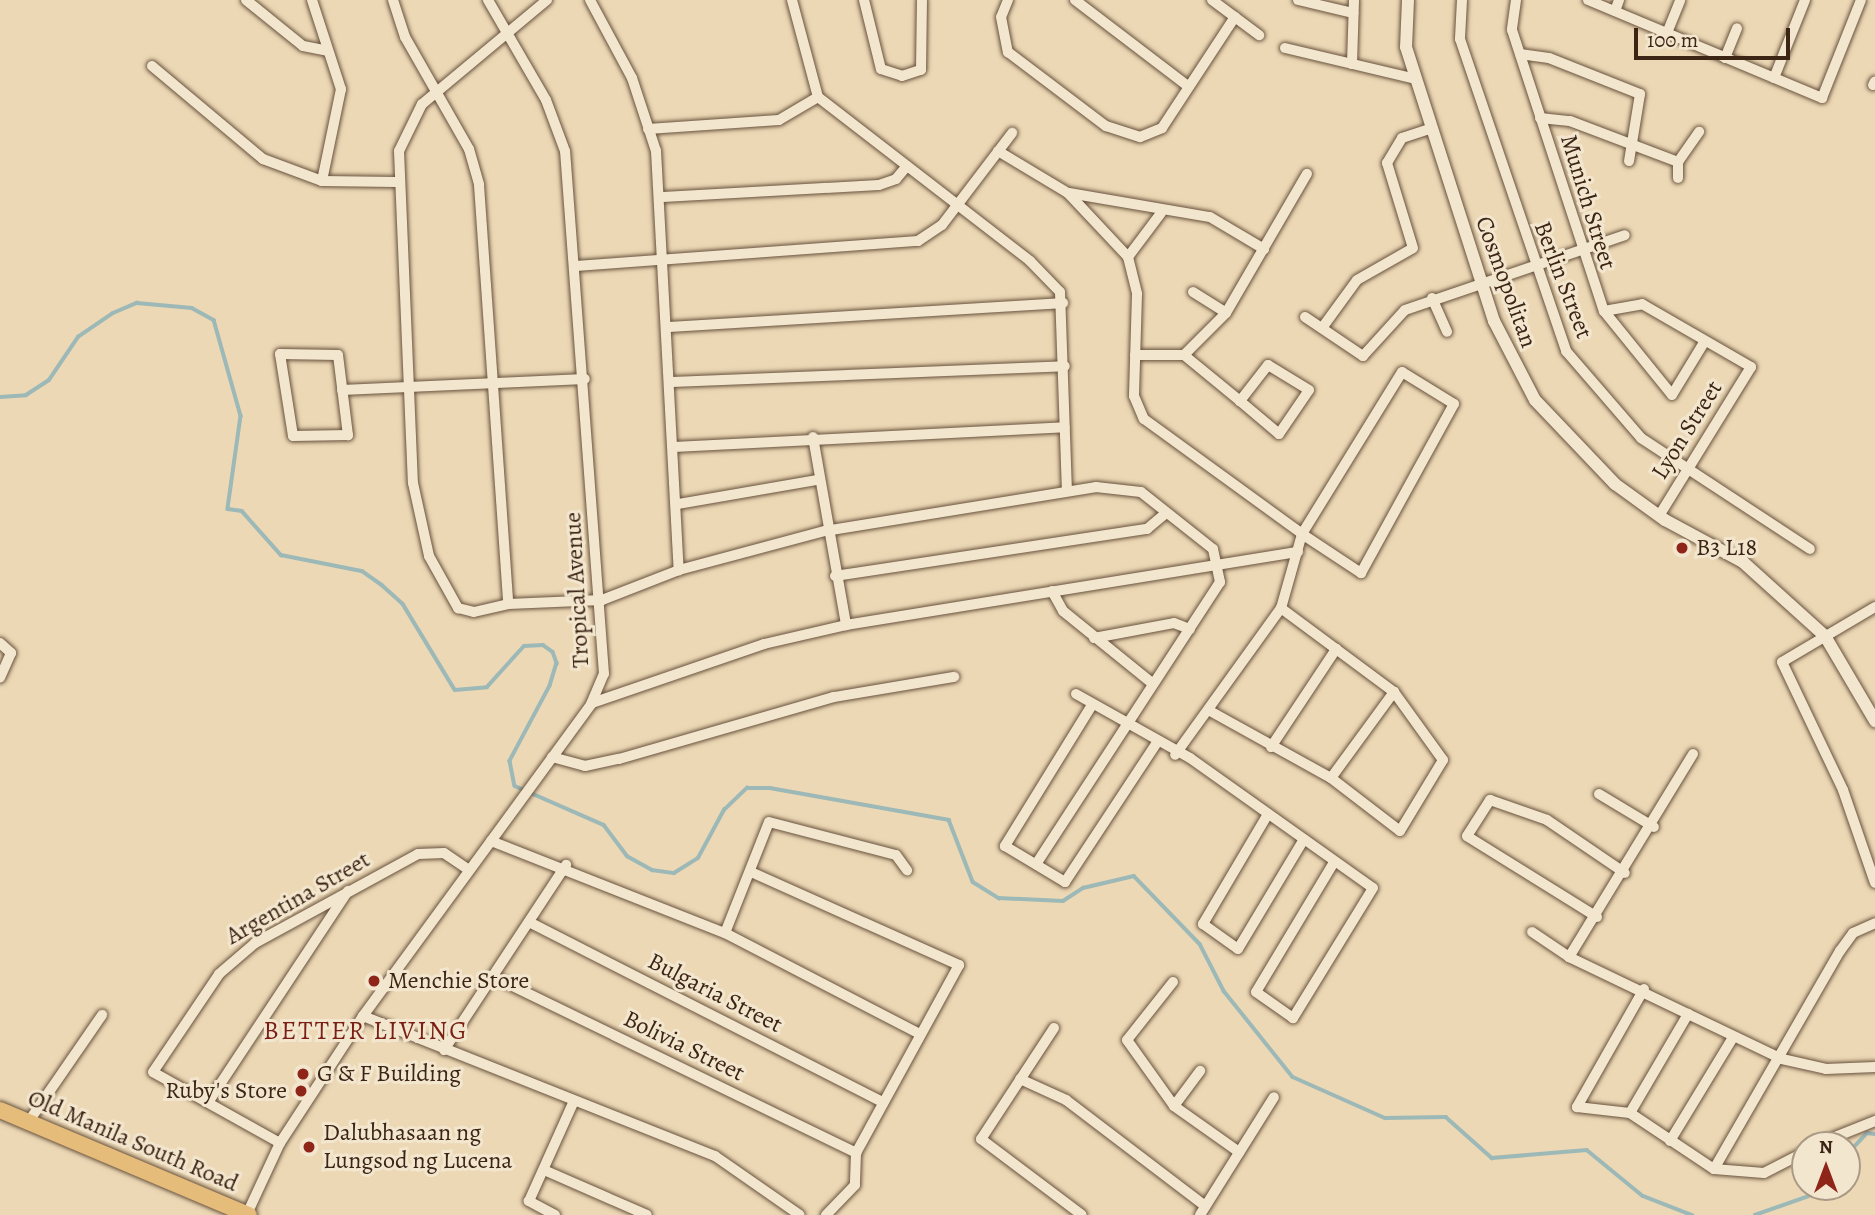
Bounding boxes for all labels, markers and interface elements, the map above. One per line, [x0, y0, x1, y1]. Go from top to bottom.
scale bar [1637, 14, 1793, 58]
text: 100 m [1647, 26, 1698, 54]
street label: Munich Street [1554, 131, 1622, 273]
street label: Cosmopolitan [1469, 212, 1543, 352]
street label: Berlin Street [1527, 217, 1599, 343]
street label: Lyon Street [1645, 375, 1729, 485]
street label: Tropical Avenue [559, 511, 595, 669]
place label: B3 L18 [1696, 534, 1757, 562]
marker: B3 L18 [1674, 540, 1690, 556]
street label: Argentina Street [221, 845, 375, 951]
street label: Bulgaria Street [643, 947, 787, 1039]
place label: Menchie Store [388, 967, 529, 995]
marker: Menchie Store [366, 973, 382, 989]
street label: Bolivia Street [619, 1004, 749, 1088]
district label: BETTER LIVING [265, 1015, 467, 1047]
place label: G & F Building [317, 1060, 461, 1088]
marker: G & F Building [295, 1066, 311, 1082]
place label: Ruby's Store [165, 1077, 287, 1105]
marker: Ruby's Store [293, 1083, 309, 1099]
street label: Old Manila South Road [23, 1084, 243, 1198]
place label: Dalubhasaan ng Lungsod ng Lucena [323, 1119, 513, 1175]
north arrow [1791, 1131, 1861, 1201]
text: N [1819, 1134, 1833, 1160]
marker: Dalubhasaan ng Lungsod ng Lucena [301, 1139, 317, 1155]

